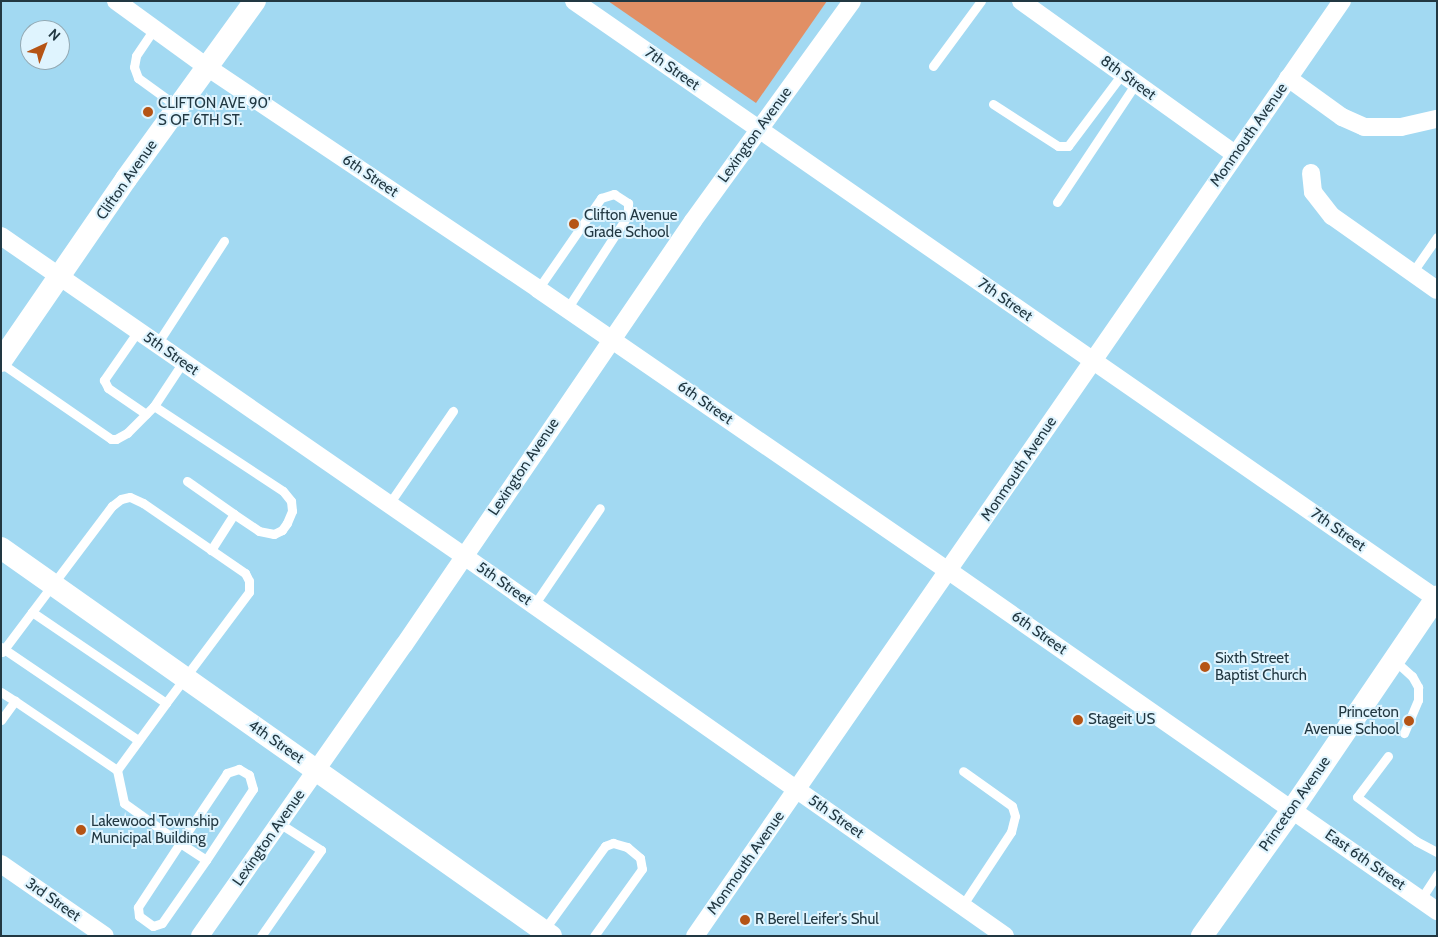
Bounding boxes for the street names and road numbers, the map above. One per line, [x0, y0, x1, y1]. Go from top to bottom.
street label: 7th Street [641, 44, 703, 94]
street label: 8th Street [1097, 52, 1159, 104]
street label: Monmouth Avenue [1207, 80, 1291, 190]
street label: Lexington Avenue [714, 84, 796, 186]
street label: Clifton Avenue [93, 137, 161, 223]
street label: 6th Street [339, 151, 401, 201]
street label: 7th Street [974, 275, 1036, 325]
street label: 5th Street [140, 328, 202, 380]
street label: 6th Street [674, 377, 736, 429]
street label: Monmouth Avenue [977, 413, 1061, 525]
street label: Lexington Avenue [485, 415, 563, 519]
street label: 7th Street [1307, 505, 1369, 555]
street label: 5th Street [473, 558, 535, 610]
street label: 6th Street [1008, 607, 1070, 659]
street label: 4th Street [245, 716, 307, 768]
street label: Princeton Avenue [1256, 753, 1334, 855]
street label: Lexington Avenue [229, 786, 309, 890]
street label: 5th Street [805, 791, 867, 843]
street label: Monmouth Avenue [704, 808, 788, 918]
street label: East 6th Street [1321, 826, 1409, 894]
street label: 3rd Street [22, 875, 84, 925]

